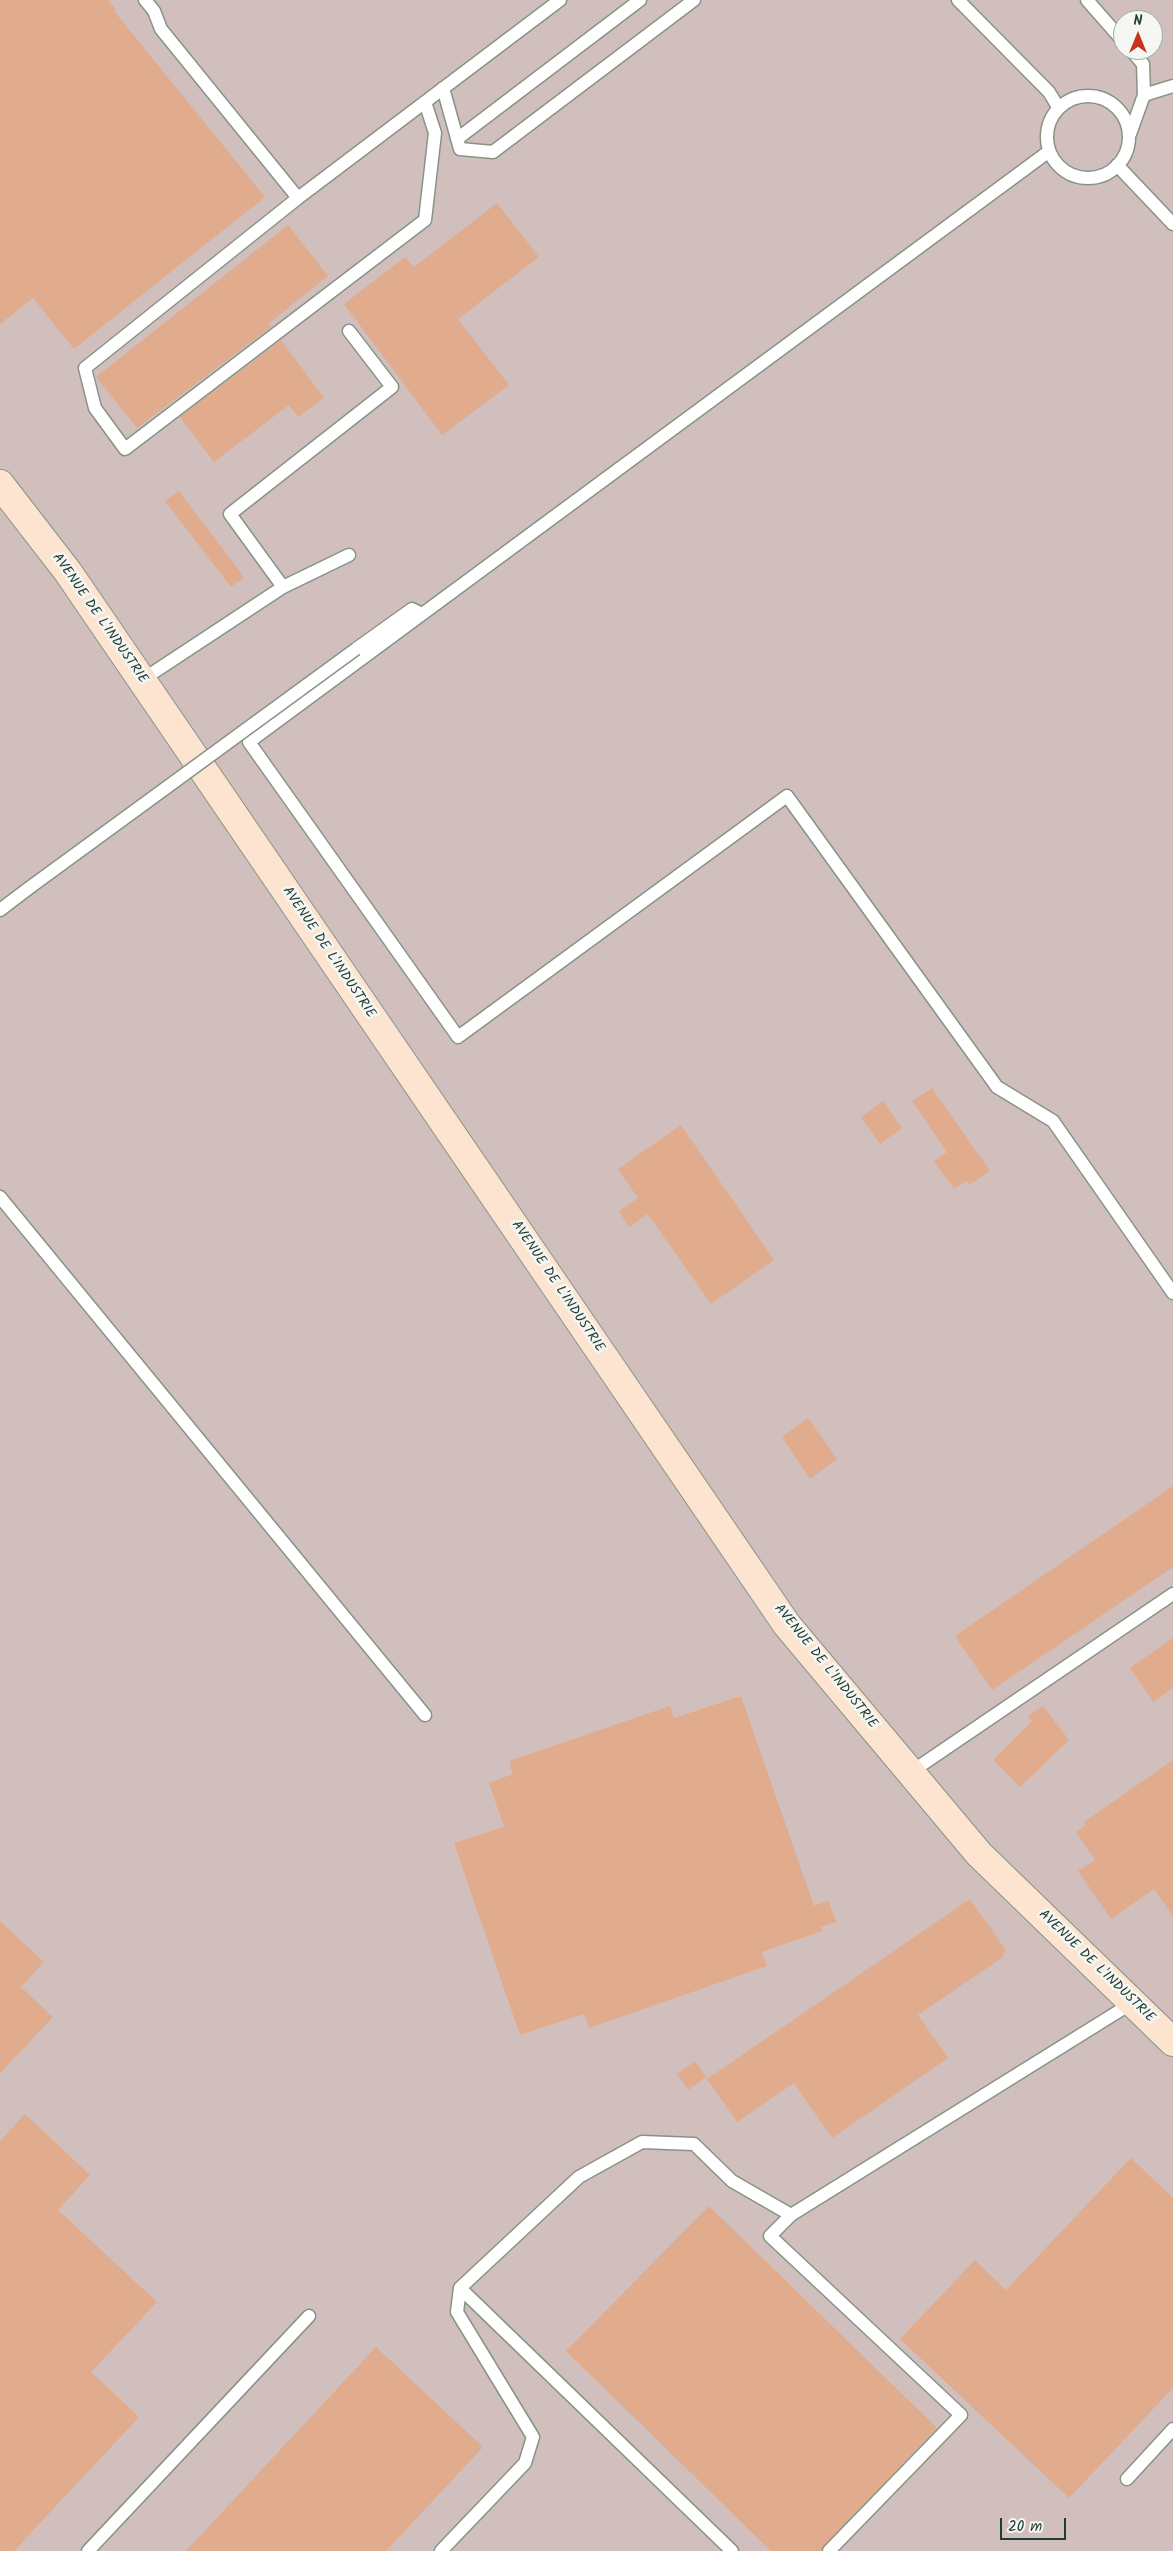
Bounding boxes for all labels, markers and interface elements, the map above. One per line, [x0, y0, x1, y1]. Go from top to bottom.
north arrow [1113, 10, 1163, 60]
text: N [1134, 10, 1142, 32]
street label: AVENUE DE L'INDUSTRIE [48, 551, 150, 687]
street label: AVENUE DE L'INDUSTRIE [278, 884, 378, 1022]
street label: AVENUE DE L'INDUSTRIE [507, 1218, 607, 1356]
street label: AVENUE DE L'INDUSTRIE [770, 1601, 880, 1733]
street label: AVENUE DE L'INDUSTRIE [1034, 1907, 1158, 2027]
scale bar [1003, 2508, 1069, 2540]
text: 20 m [1008, 2515, 1042, 2539]

